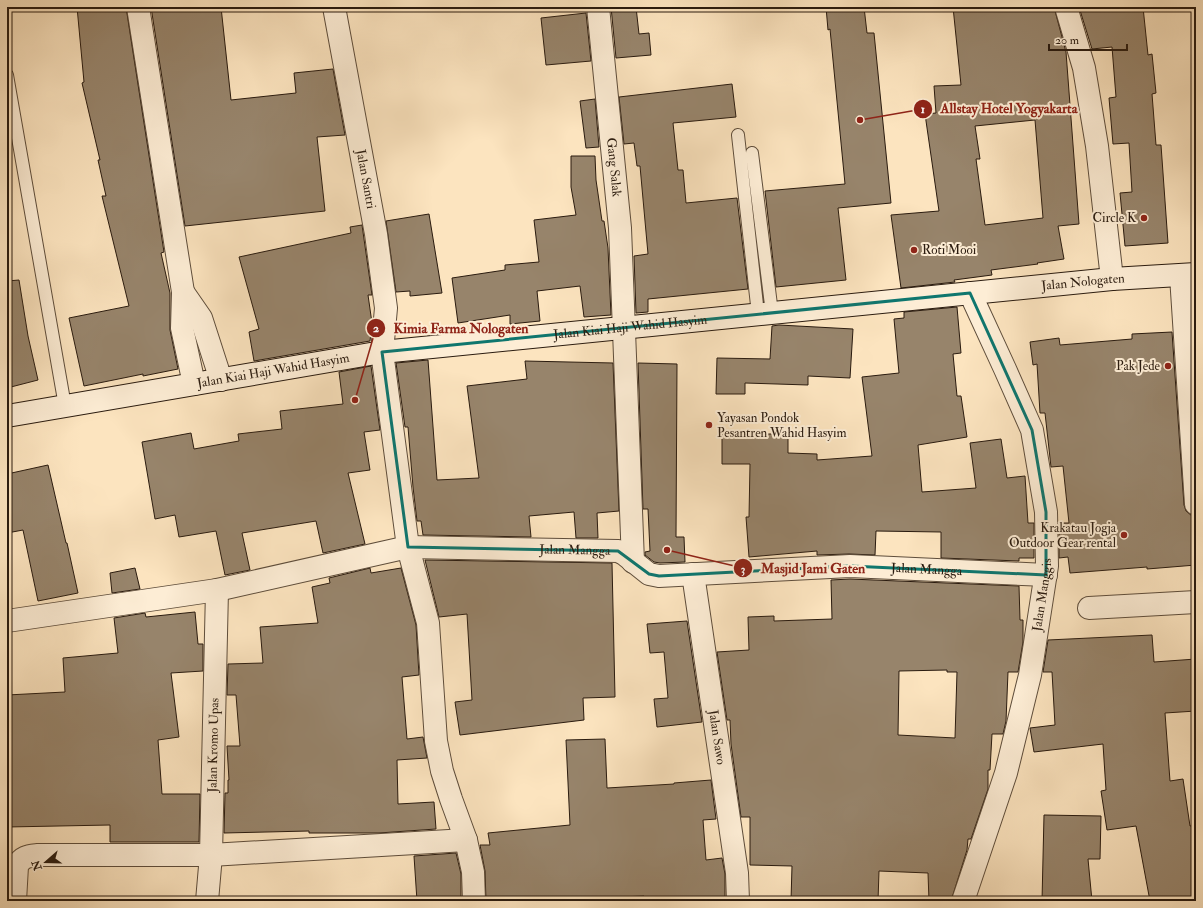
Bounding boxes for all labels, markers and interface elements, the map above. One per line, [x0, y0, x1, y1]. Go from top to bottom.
scale bar [1049, 26, 1127, 52]
text: 20 m [1055, 33, 1080, 48]
callout: Allstay Hotel Yogyakarta [913, 96, 1086, 122]
text: Allstay Hotel Yogyakarta [940, 100, 1079, 118]
text: 1 [921, 102, 925, 117]
street label: Gang Salak [603, 137, 625, 198]
street label: Jalan Santri [352, 147, 379, 211]
place label: Circle K [1093, 210, 1137, 226]
marker: Circle K [1139, 213, 1149, 223]
place label: Roti Mooi [922, 242, 977, 258]
marker: Roti Mooi [909, 245, 919, 255]
street label: Jalan Nologaten [1040, 270, 1126, 294]
street label: Jalan Kiai Haji Wahid Hasyim [552, 312, 708, 343]
callout: Kimia Farma Nologaten [366, 315, 537, 341]
text: Kimia Farma Nologaten [393, 320, 529, 338]
text: 2 [373, 321, 379, 336]
street label: Jalan Kiai Haji Wahid Hasyim [195, 350, 351, 392]
place label: Pak Jede [1116, 358, 1161, 374]
marker: Pak Jede [1163, 361, 1173, 371]
place label: Yayasan Pondok Pesantren Wahid Hasyim [717, 410, 847, 442]
marker: Yayasan Pondok Pesantren Wahid Hasyim [704, 420, 714, 430]
place label: Krakatau Jogja Outdoor Gear rental [1009, 520, 1117, 551]
marker: Krakatau Jogja Outdoor Gear rental [1119, 530, 1129, 540]
street label: Jalan Mangga [538, 541, 611, 559]
callout: Masjid Jami Gaten [733, 555, 874, 581]
street label: Jalan Manggis [1029, 558, 1055, 634]
text: Masjid Jami Gaten [760, 560, 866, 578]
street label: Jalan Mangga [890, 560, 963, 579]
text: 3 [741, 562, 746, 577]
street label: Jalan Kromo Upas [204, 697, 223, 794]
street label: Jalan Sawo [705, 708, 729, 766]
north arrow [26, 842, 66, 882]
text: N [29, 857, 45, 873]

